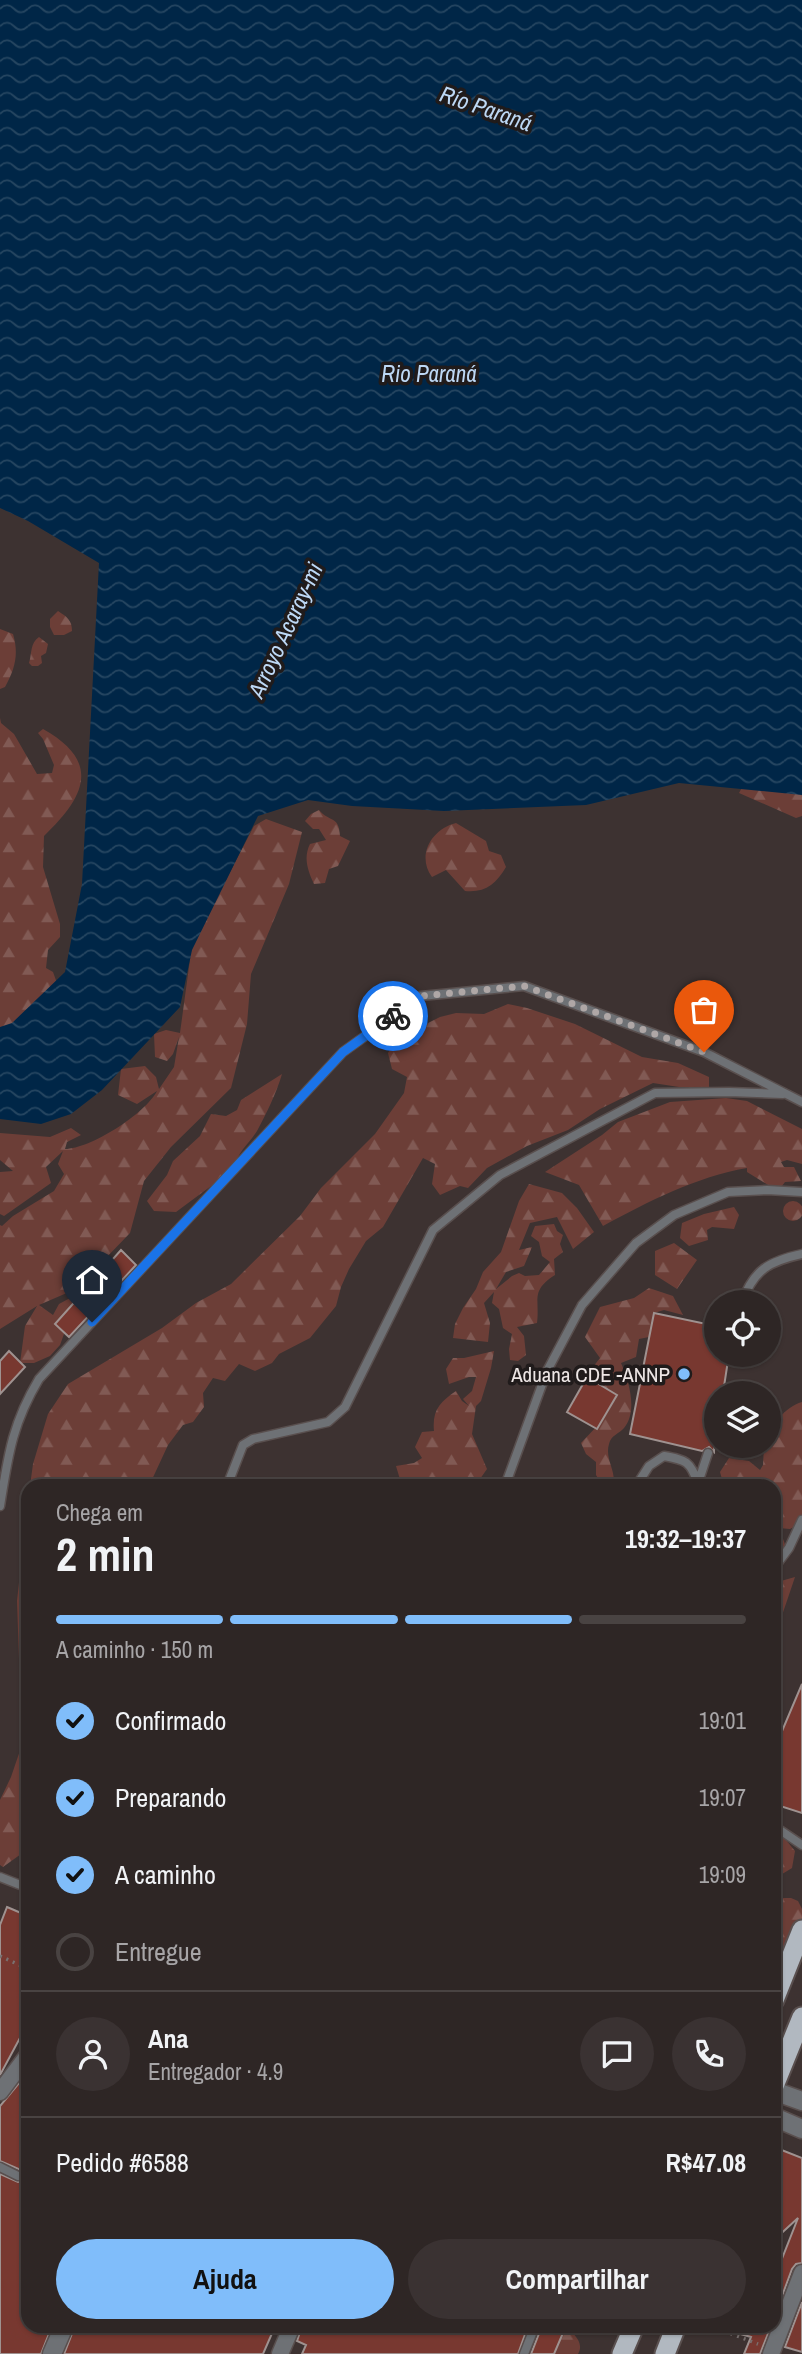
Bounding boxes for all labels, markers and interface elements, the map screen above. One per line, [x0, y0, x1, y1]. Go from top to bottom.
water label: Río Paraná [436, 78, 536, 138]
water label: Rio Paraná [381, 358, 477, 389]
water label: Arroyo Acaray-mi [240, 557, 330, 703]
pin [674, 980, 734, 1052]
courier [358, 981, 428, 1051]
icon: bag [685, 991, 723, 1029]
icon: bike [374, 997, 412, 1035]
pin [62, 1250, 122, 1322]
icon: home [73, 1261, 111, 1299]
map controls [704, 1290, 781, 1458]
button: locate [704, 1290, 781, 1367]
place label: Aduana CDE -ANNP [510, 1360, 670, 1389]
marker: Aduana CDE -ANNP [676, 1366, 692, 1382]
button: layers [704, 1381, 781, 1458]
text: Chega em [56, 1497, 143, 1528]
text: 19:32–19:37 [625, 1521, 746, 1556]
text: 2 min [56, 1523, 155, 1585]
text: A caminho · 150 m [56, 1634, 213, 1665]
icon: check [56, 1702, 94, 1740]
text: Confirmado [115, 1703, 226, 1738]
text: 19:01 [699, 1705, 746, 1736]
icon: check [56, 1779, 94, 1817]
text: Preparando [115, 1780, 226, 1815]
text: 19:07 [699, 1782, 746, 1813]
icon: check [56, 1856, 94, 1894]
text: A caminho [115, 1857, 216, 1892]
text: 19:09 [699, 1859, 746, 1890]
text: Entregue [115, 1934, 202, 1969]
button: person [56, 2017, 130, 2091]
button: chat [580, 2017, 654, 2091]
button: phone [672, 2017, 746, 2091]
text: Ana [148, 2021, 188, 2056]
text: Entregador · 4.9 [148, 2056, 283, 2087]
text: Pedido #6588 [56, 2145, 189, 2180]
text: R$47.08 [665, 2145, 746, 2180]
button: Ajuda [56, 2239, 394, 2319]
button: Compartilhar [408, 2239, 746, 2319]

